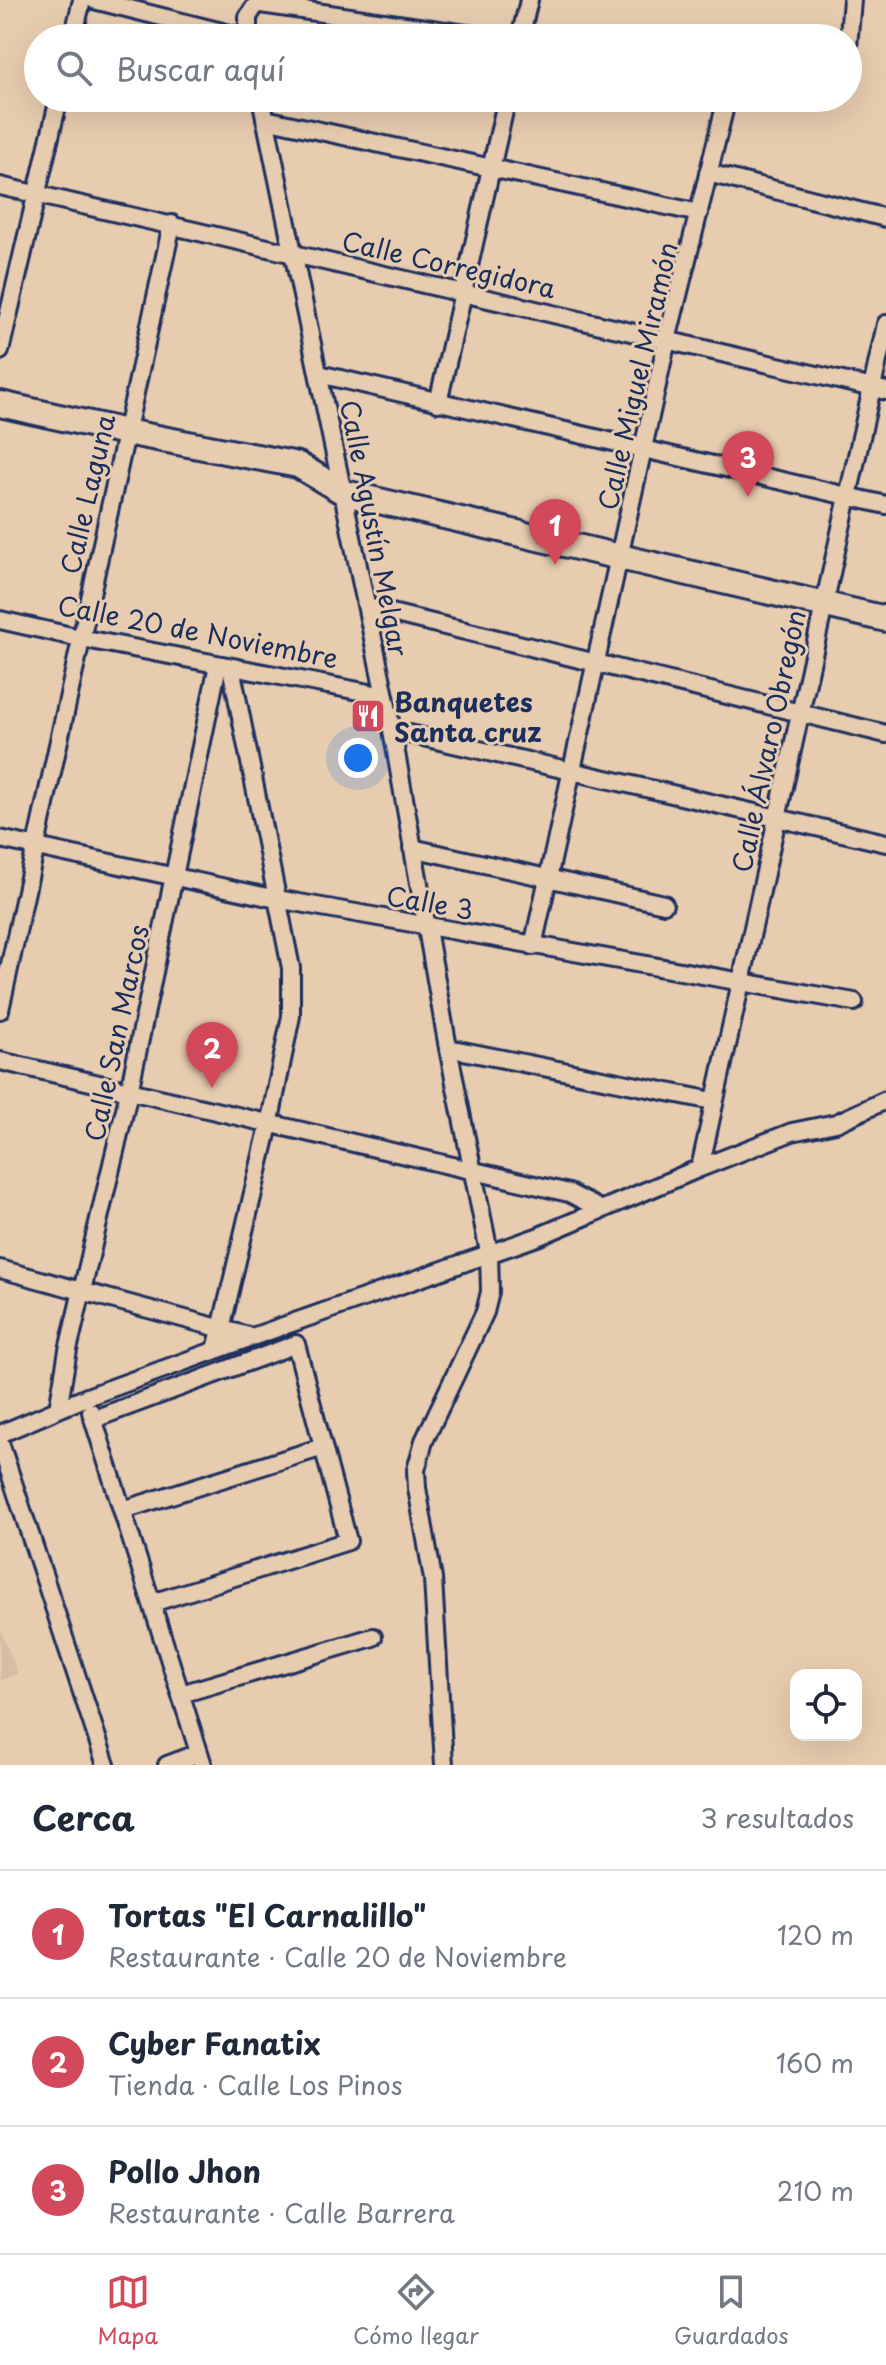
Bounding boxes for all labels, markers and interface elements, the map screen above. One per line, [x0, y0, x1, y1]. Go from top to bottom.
search box [24, 24, 862, 112]
icon: search [52, 46, 96, 90]
text: Buscar aquí [116, 46, 285, 91]
street label: Calle Corregidora [338, 220, 560, 308]
street label: Calle Miguel Miramón [587, 238, 687, 514]
street label: Calle Agustín Melgar [331, 396, 419, 660]
street label: Calle Laguna [50, 409, 125, 578]
pin: 3 [722, 431, 774, 497]
pin: 1 [529, 499, 581, 565]
street label: Calle 20 de Noviembre [54, 585, 342, 677]
street label: Calle Álvaro Obregón [721, 606, 815, 876]
place label: Banquetes Santa cruz [394, 682, 542, 751]
restaurant icon: Banquetes Santa cruz [349, 697, 387, 735]
your location [338, 738, 378, 778]
street label: Calle 3 [383, 875, 477, 929]
street label: Calle San Marcos [74, 921, 158, 1145]
pin: 2 [186, 1022, 238, 1088]
map controls [790, 1669, 862, 1741]
button: locate [790, 1669, 862, 1741]
text: Cerca [32, 1791, 135, 1843]
text: 3 resultados [700, 1798, 854, 1837]
text: Tortas "El Carnalillo" [108, 1892, 427, 1937]
text: 1 [52, 1915, 64, 1954]
text: 120 m [777, 1915, 854, 1954]
text: Restaurante · Calle 20 de Noviembre [108, 1937, 567, 1976]
text: Cyber Fanatix [108, 2020, 321, 2065]
text: 2 [49, 2043, 67, 2082]
text: 160 m [776, 2043, 854, 2082]
text: Tienda · Calle Los Pinos [108, 2065, 403, 2104]
text: Pollo Jhon [108, 2148, 261, 2193]
text: 3 [49, 2171, 67, 2210]
text: 210 m [777, 2171, 854, 2210]
text: Restaurante · Calle Barrera [108, 2193, 455, 2232]
tab: Mapa [98, 2270, 158, 2351]
tab: Cómo llegar [353, 2270, 479, 2351]
tab: Guardados [674, 2270, 788, 2351]

